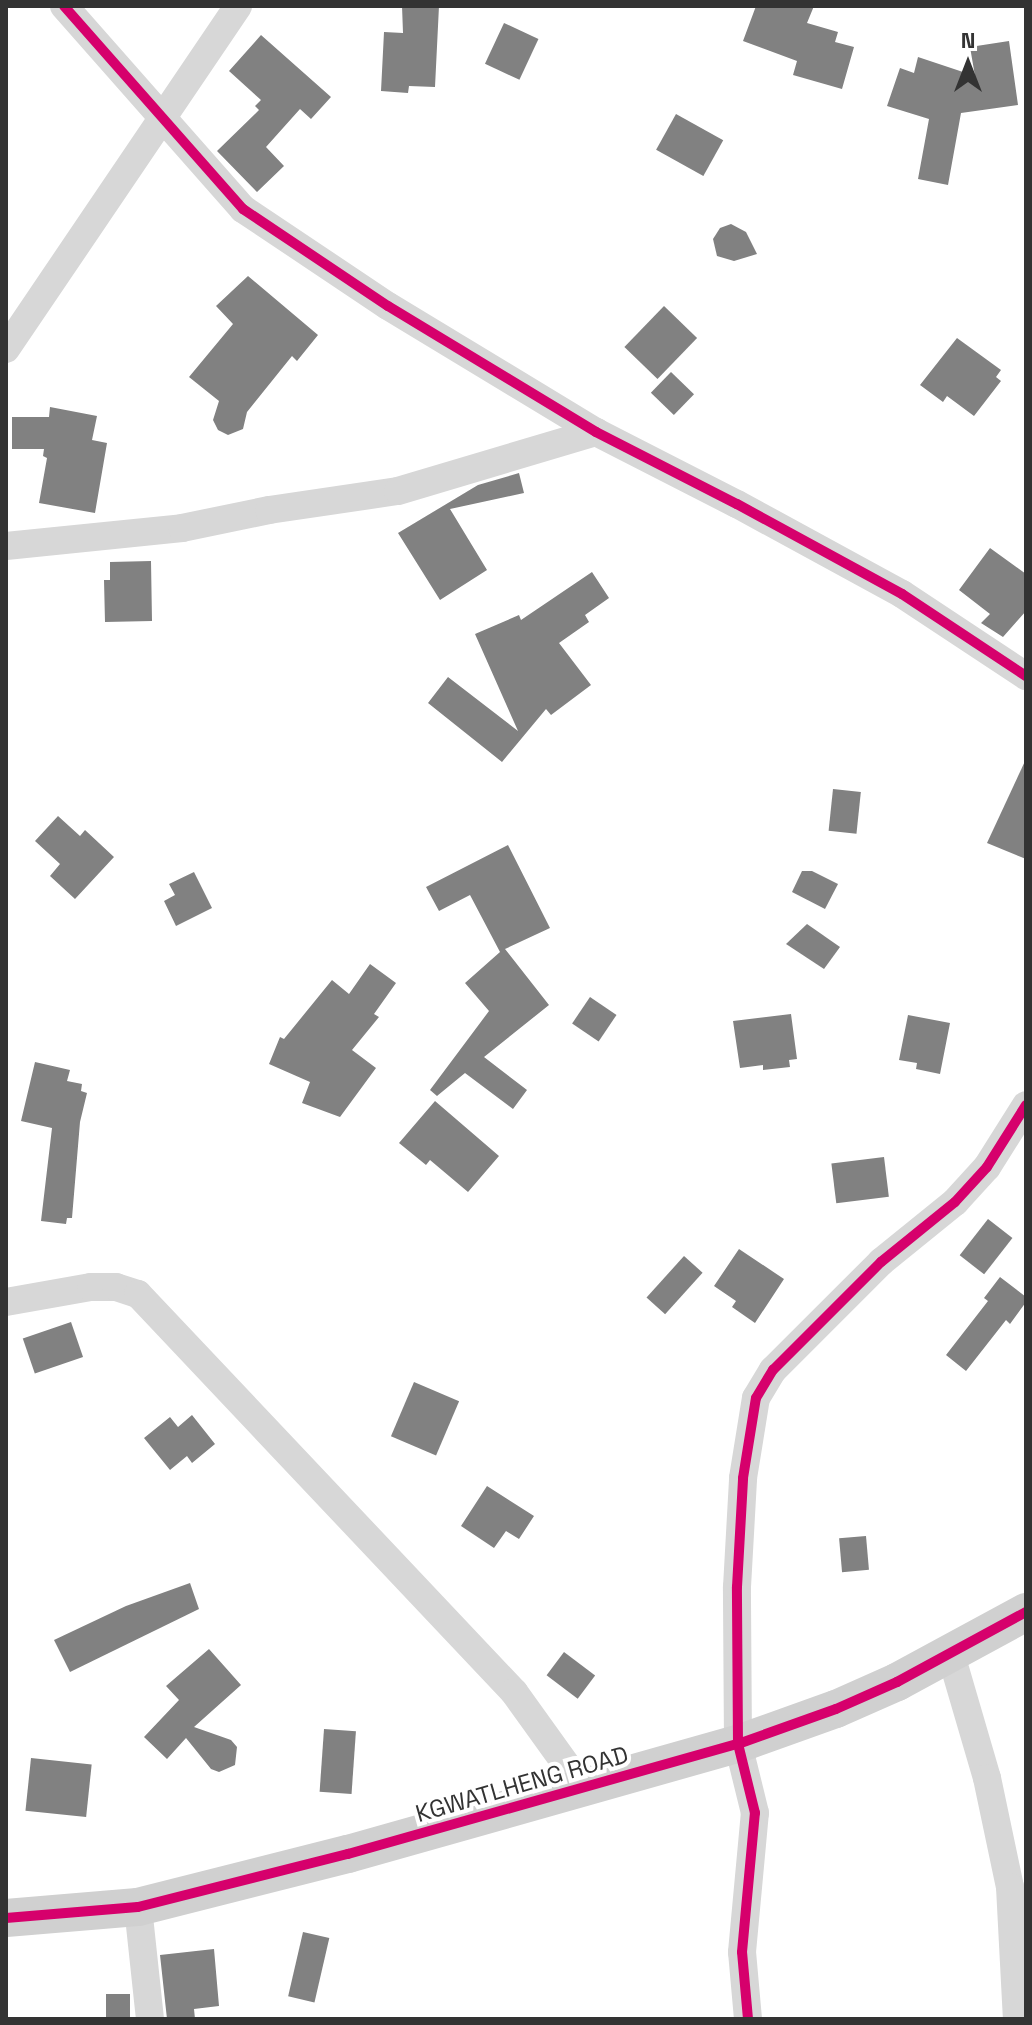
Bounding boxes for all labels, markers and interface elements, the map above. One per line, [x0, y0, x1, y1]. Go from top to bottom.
north arrow [928, 24, 1008, 104]
text: N [961, 26, 975, 54]
street label: KGWATLHENG ROAD [412, 1740, 632, 1828]

